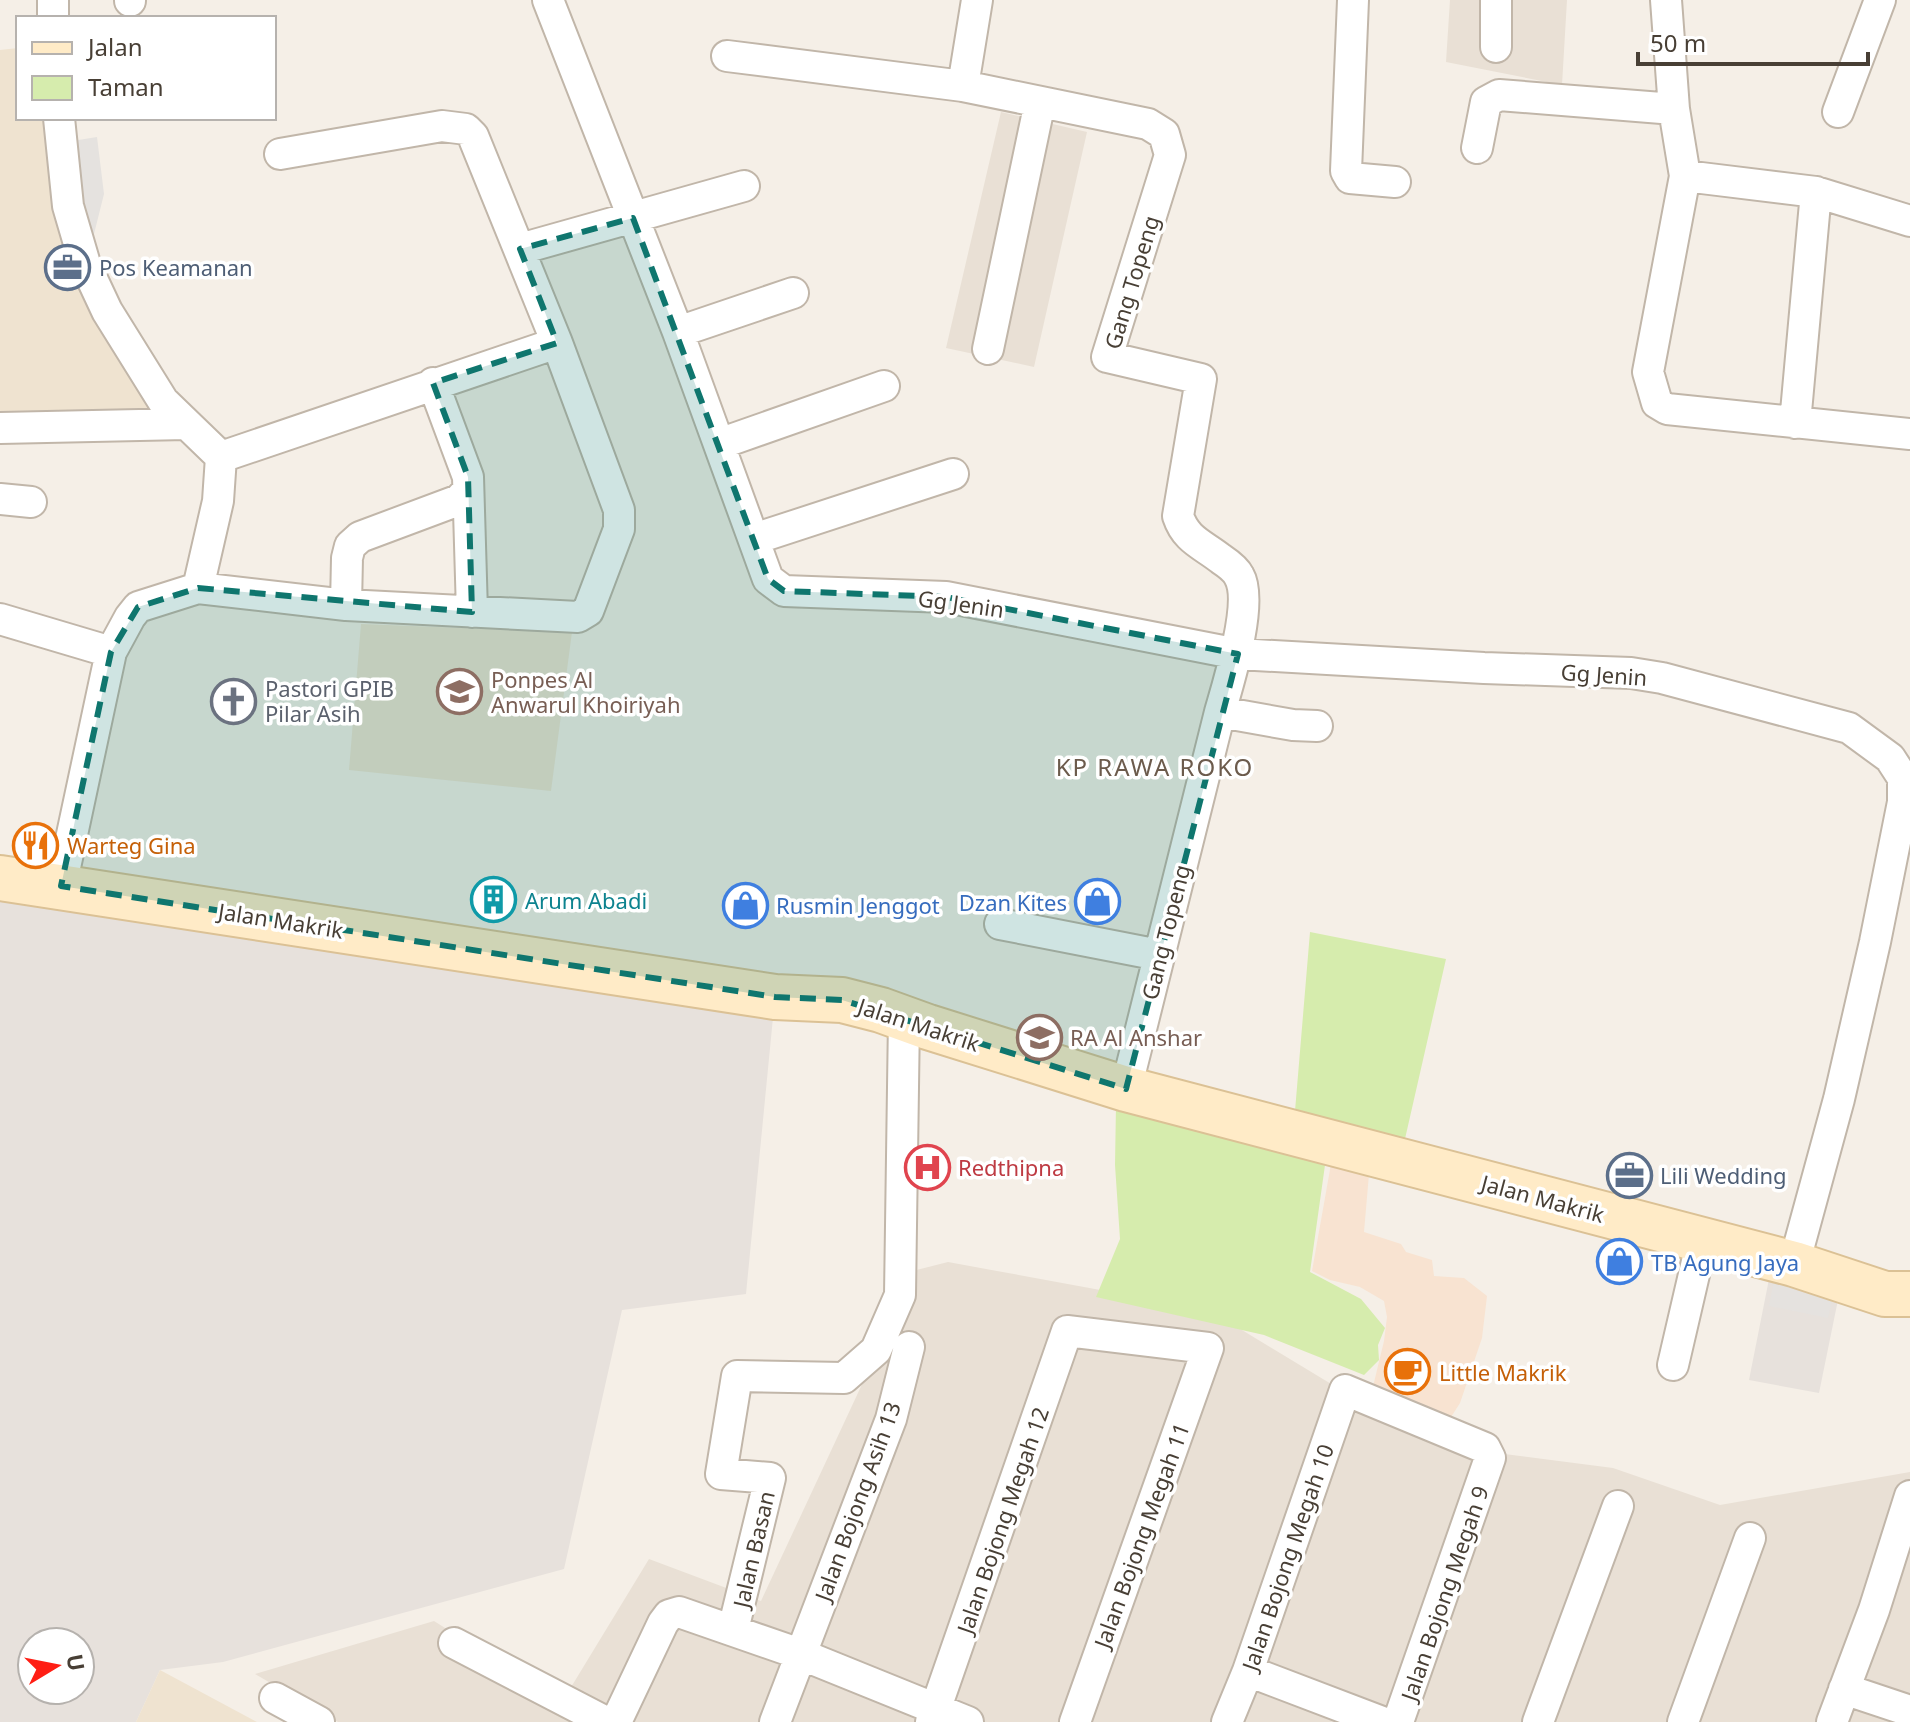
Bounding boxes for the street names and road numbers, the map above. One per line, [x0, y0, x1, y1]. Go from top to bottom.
street label: Gang Topeng [1096, 211, 1166, 353]
street label: Gg Jenin [916, 582, 1006, 624]
street label: Gg Jenin [1560, 656, 1648, 692]
street label: Gang Topeng [1134, 861, 1196, 1003]
street label: Jalan Makrik [214, 895, 346, 945]
street label: Jalan Makrik [852, 990, 984, 1058]
street label: Jalan Makrik [1476, 1167, 1608, 1229]
street label: Jalan Bojong Asih 13 [806, 1397, 907, 1607]
street label: Jalan Bojong Megah 12 [948, 1403, 1055, 1639]
street label: Jalan Bojong Megah 11 [1086, 1418, 1196, 1654]
street label: Jalan Bojong Megah 10 [1233, 1440, 1340, 1676]
street label: Jalan Bojong Megah 9 [1392, 1482, 1495, 1706]
street label: Jalan Basan [725, 1488, 781, 1612]

